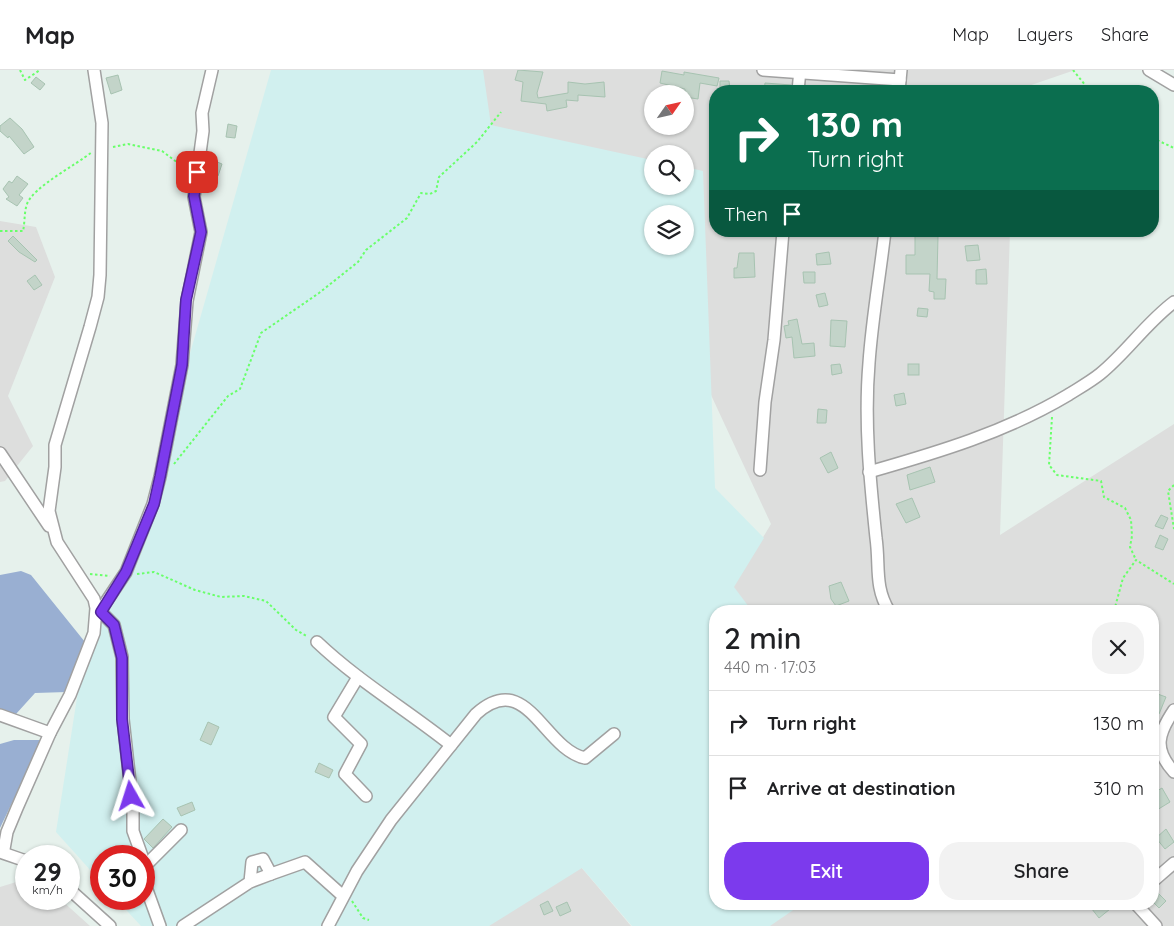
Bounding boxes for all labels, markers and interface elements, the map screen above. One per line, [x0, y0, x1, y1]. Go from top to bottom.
text: Map [25, 20, 75, 50]
text: Map [952, 23, 989, 46]
text: Layers [1017, 23, 1073, 46]
text: Share [1101, 23, 1149, 46]
north arrow [644, 85, 694, 135]
map controls [644, 85, 694, 255]
text: 130 m [807, 102, 903, 146]
icon: right [724, 105, 789, 170]
button: search [644, 145, 694, 195]
text: Turn right [807, 145, 904, 173]
pin [176, 151, 218, 193]
icon: arrive [183, 158, 211, 186]
icon: arrive [778, 200, 806, 228]
text: Then [724, 202, 768, 226]
button: layers [644, 205, 694, 255]
text: 2 min [724, 619, 801, 657]
button: close [1092, 622, 1144, 674]
text: 440 m · 17:03 [724, 657, 816, 677]
icon: right [724, 709, 752, 737]
text: Turn right [767, 711, 856, 735]
text: 130 m [1093, 711, 1144, 735]
position arrow [104, 769, 156, 821]
icon: arrive [724, 774, 752, 802]
text: Arrive at destination [767, 776, 956, 800]
text: 310 m [1093, 776, 1144, 800]
button: Exit [724, 842, 929, 900]
button: Share [939, 842, 1144, 900]
speed limit sign: 30 [90, 845, 155, 910]
text: 29 [33, 856, 62, 887]
text: km/h [32, 882, 63, 897]

